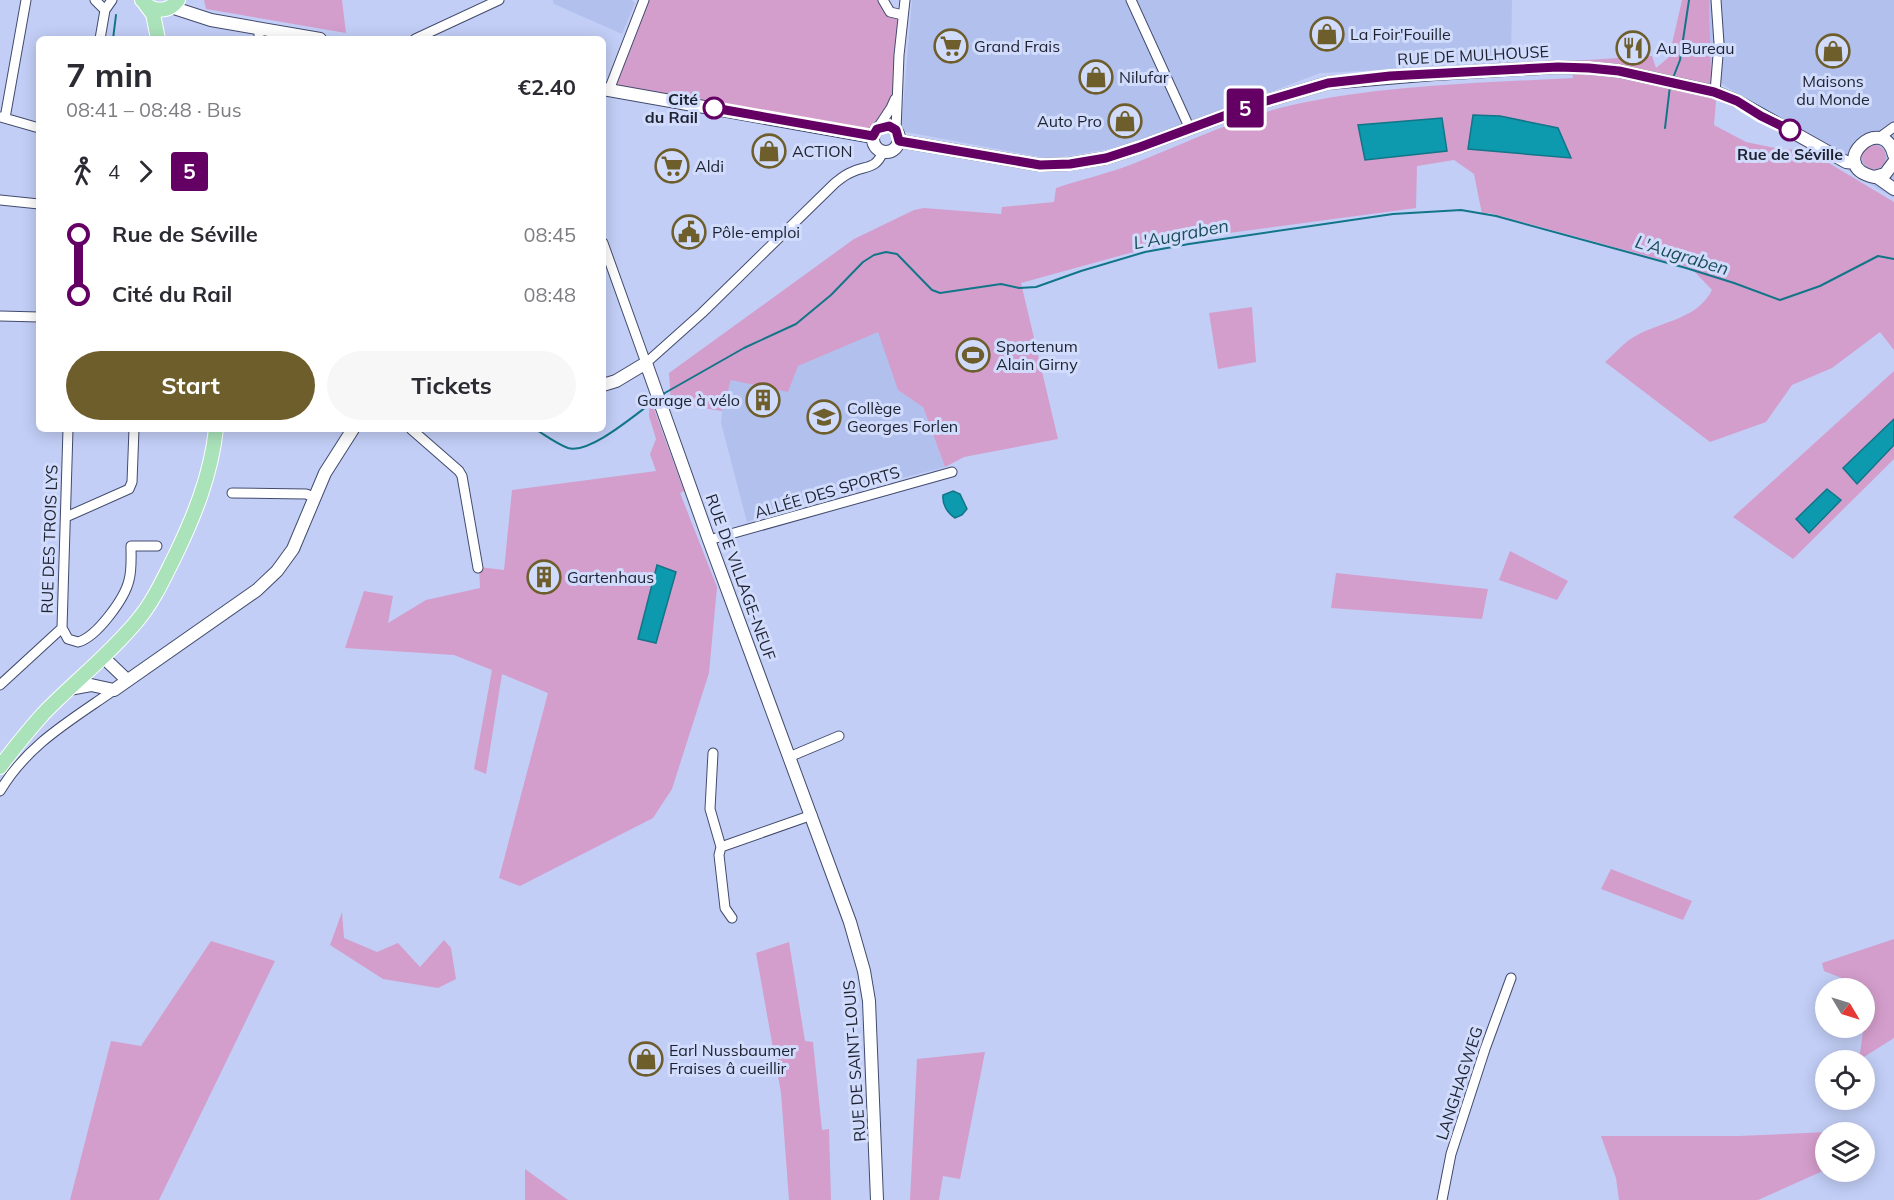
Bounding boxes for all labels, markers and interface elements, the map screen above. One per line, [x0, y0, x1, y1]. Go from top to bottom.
shop icon: La Foir'Fouille [1309, 16, 1345, 52]
place label: La Foir'Fouille [1350, 24, 1451, 44]
supermarket icon: Grand Frais [933, 28, 969, 64]
restaurant icon: Au Bureau [1615, 30, 1651, 66]
shop icon: Maisons du Monde [1815, 33, 1851, 69]
place label: Grand Frais [974, 36, 1060, 56]
place label: Au Bureau [1656, 38, 1735, 58]
street label: RUE DE MULHOUSE [1397, 41, 1549, 69]
text: 7 min [66, 54, 153, 95]
shop icon: Nilufar [1078, 59, 1114, 95]
place label: Nilufar [1119, 67, 1169, 87]
place label: Maisons du Monde [1796, 71, 1870, 109]
text: €2.40 [518, 73, 576, 101]
line badge: 5 [1226, 88, 1264, 128]
place label: Cité du Rail [645, 89, 698, 127]
text: 5 [1239, 95, 1251, 121]
text: 08:41 – 08:48 · Bus [66, 97, 242, 122]
marker: Cité du Rail [703, 97, 725, 119]
shop icon: Auto Pro [1107, 103, 1143, 139]
place label: Auto Pro [1037, 111, 1102, 131]
marker: Rue de Séville [1779, 119, 1801, 141]
shop icon: ACTION [751, 133, 787, 169]
place label: ACTION [792, 141, 852, 161]
place label: Rue de Séville [1737, 144, 1843, 164]
supermarket icon: Aldi [654, 148, 690, 184]
icon: walk [66, 155, 99, 188]
icon: forward [129, 155, 162, 188]
place label: Aldi [695, 156, 724, 176]
text: 5 [183, 158, 196, 184]
text: 4 [108, 159, 120, 184]
water label: L'Augraben [1131, 213, 1231, 255]
public building icon: Pôle-emploi [671, 214, 707, 250]
text: Rue de Séville [112, 220, 258, 248]
text: 08:45 [523, 222, 576, 247]
place label: Pôle-emploi [712, 222, 800, 242]
water label: L'Augraben [1632, 230, 1732, 280]
text: Cité du Rail [112, 280, 232, 308]
text: 08:48 [523, 282, 576, 307]
place label: Sportenum Alain Girny [996, 336, 1078, 374]
sports icon: Sportenum Alain Girny [955, 337, 991, 373]
button: Start [66, 351, 315, 420]
button: Tickets [327, 351, 576, 420]
building icon: Garage à vélo [745, 382, 781, 418]
place label: Garage à vélo [637, 390, 740, 410]
place label: Collège Georges Forlen [847, 398, 958, 436]
school or university icon: Collège Georges Forlen [806, 399, 842, 435]
street label: ALLÉE DES SPORTS [752, 462, 902, 522]
street label: RUE DES TROIS LYS [36, 464, 62, 614]
street label: RUE DE VILLAGE-NEUF [702, 491, 780, 663]
building icon: Gartenhaus [526, 559, 562, 595]
place label: Gartenhaus [567, 567, 654, 587]
north arrow [1815, 978, 1875, 1038]
map controls [1815, 978, 1875, 1182]
street label: RUE DE SAINT-LOUIS [838, 980, 870, 1142]
street label: LANGHAGWEG [1431, 1024, 1487, 1142]
place label: Earl Nussbaumer Fraises â cueillir [669, 1040, 796, 1078]
shop icon: Earl Nussbaumer Fraises â cueillir [628, 1041, 664, 1077]
button: locate [1815, 1050, 1875, 1110]
button: layers [1815, 1122, 1875, 1182]

